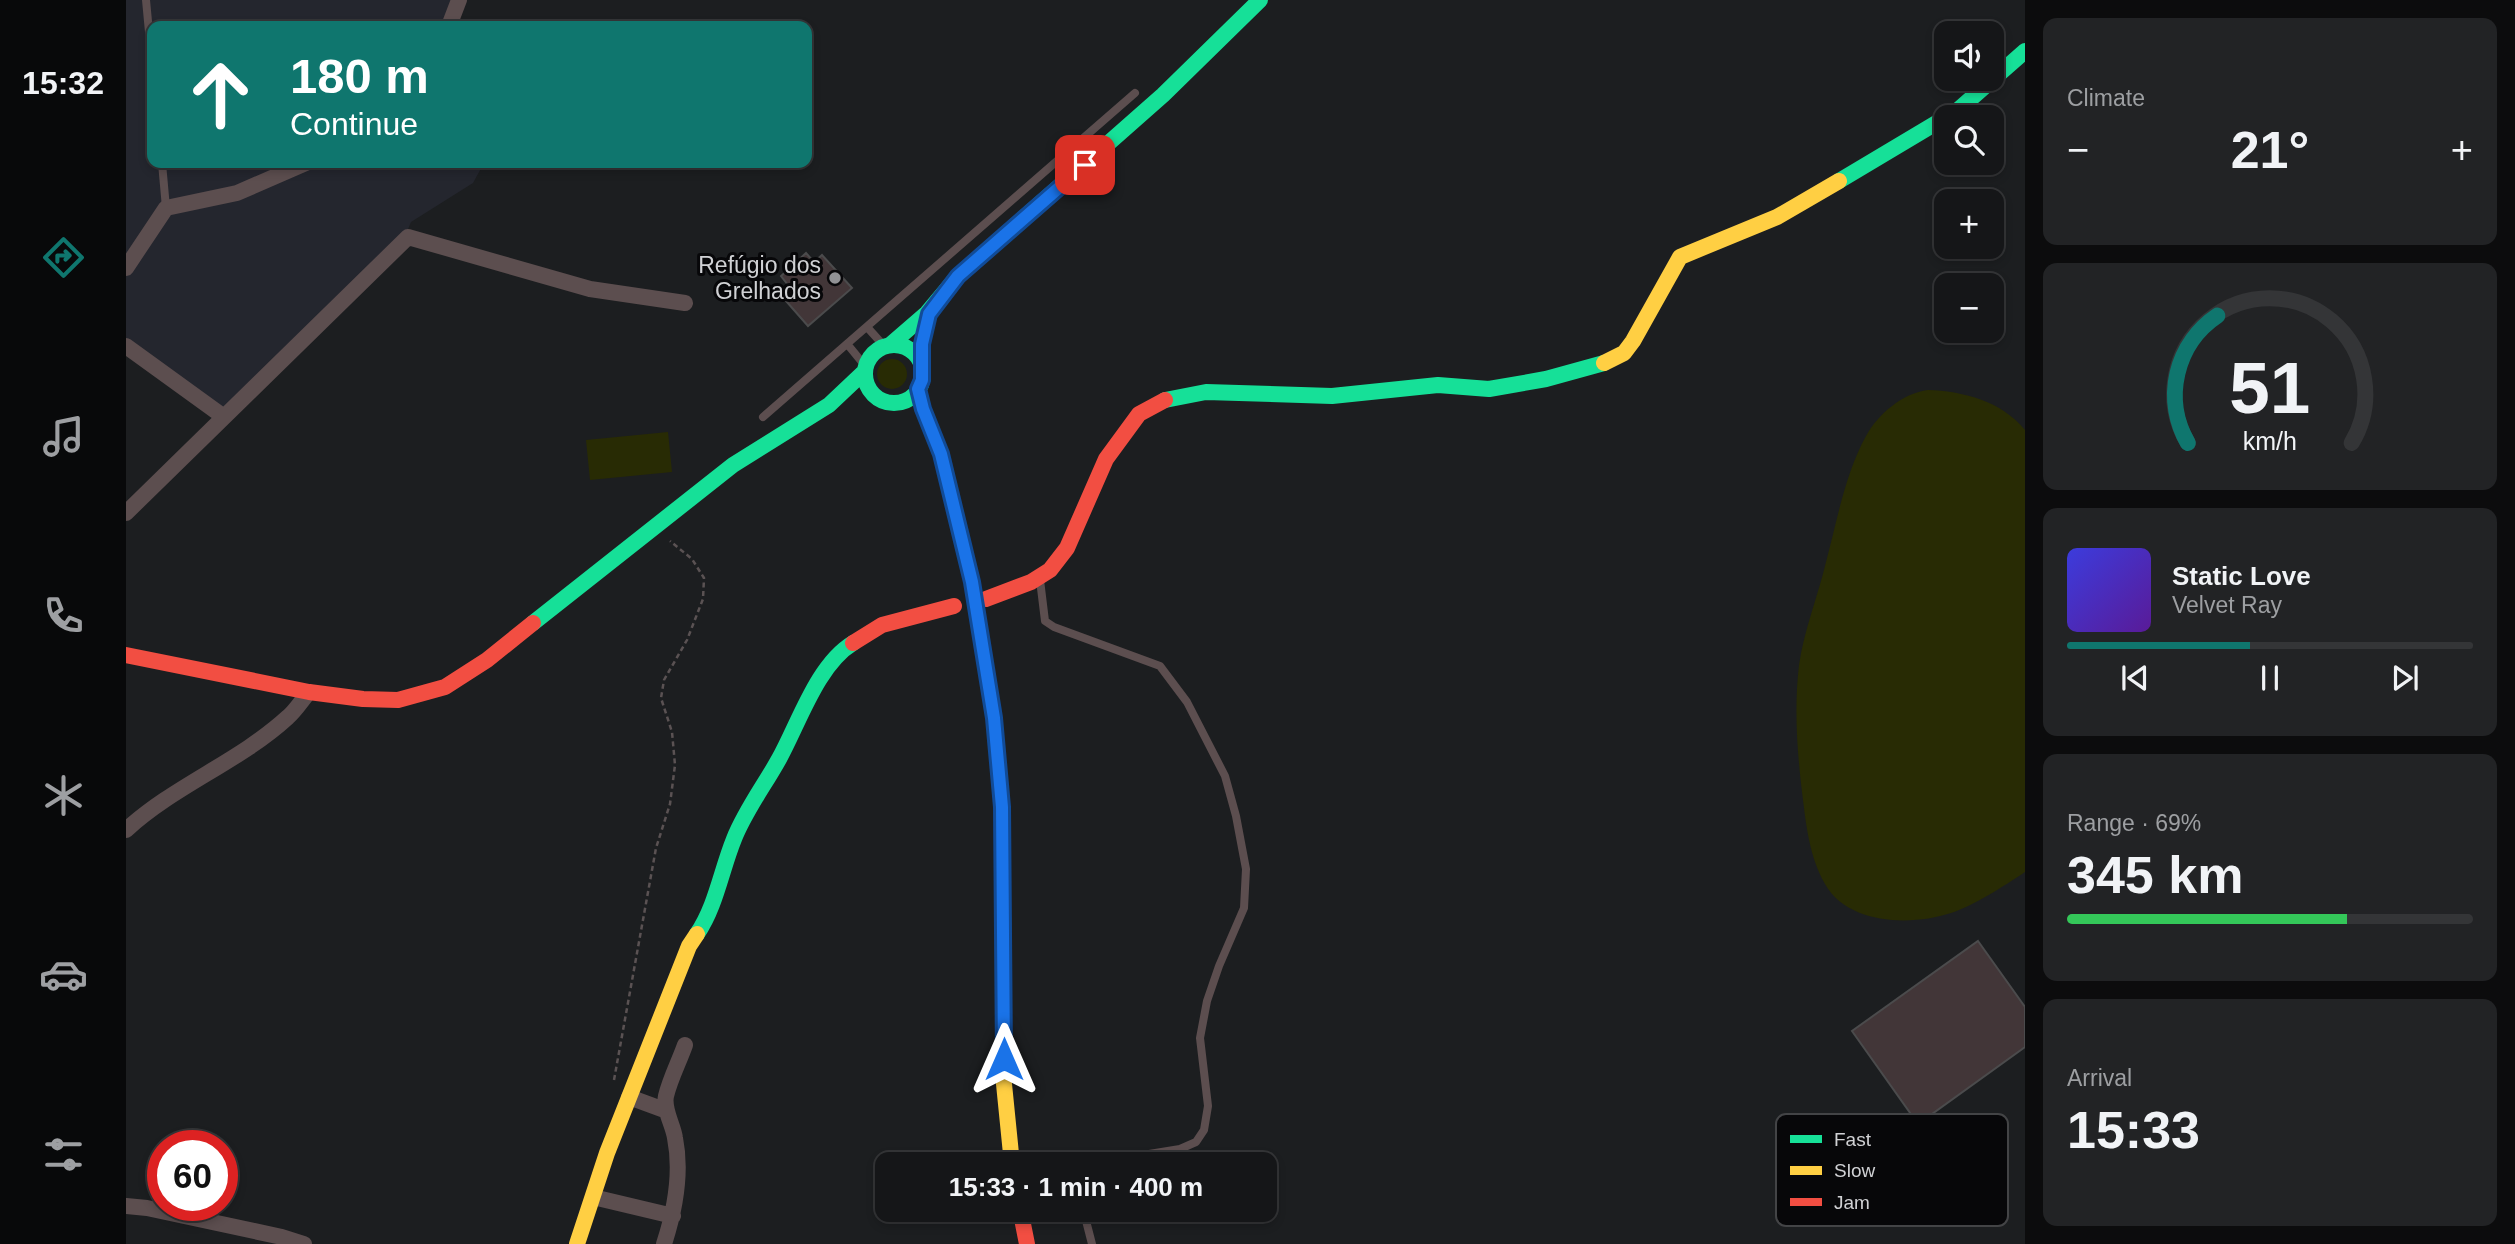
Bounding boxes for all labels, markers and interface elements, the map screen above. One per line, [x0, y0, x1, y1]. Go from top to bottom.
map controls [1934, 21, 2004, 343]
button: sound [1934, 21, 2004, 91]
icon: ahead [175, 49, 266, 140]
text: 180 m [290, 49, 429, 103]
text: 15:32 [22, 65, 104, 101]
text: Climate [2067, 85, 2145, 111]
button: search [1934, 105, 2004, 175]
text: Continue [290, 106, 418, 142]
text: 21° [2231, 121, 2309, 179]
text: − [2067, 129, 2089, 171]
text: + [2451, 129, 2473, 171]
pin [1055, 135, 1115, 195]
icon: arrive [1066, 146, 1104, 184]
button: + [1934, 189, 2004, 259]
icon: directions [39, 233, 88, 282]
place label: Refúgio dos Grelhados [698, 252, 821, 304]
marker: Refúgio dos Grelhados [827, 270, 843, 286]
button: − [1934, 273, 2004, 343]
text: 51 [2230, 347, 2310, 428]
icon: music [39, 412, 88, 461]
text: km/h [2243, 427, 2297, 455]
text: Static Love [2172, 561, 2311, 591]
icon: phone [39, 591, 88, 640]
text: Velvet Ray [2172, 592, 2282, 618]
icon: previous [2116, 659, 2154, 697]
icon: pause [2251, 659, 2289, 697]
icon: next [2386, 659, 2424, 697]
icon: climate [39, 771, 88, 820]
text: Range · 69% [2067, 810, 2201, 836]
text: 345 km [2067, 846, 2243, 904]
icon: car [39, 950, 88, 999]
position arrow [967, 1022, 1041, 1096]
text: Arrival [2067, 1065, 2132, 1091]
text: 15:33 [2067, 1101, 2200, 1159]
legend [1776, 1114, 2008, 1226]
text: Fast [1834, 1129, 1872, 1150]
icon: filters [39, 1130, 88, 1179]
speed limit sign: 60 [147, 1130, 238, 1221]
text: Slow [1834, 1160, 1875, 1181]
text: 15:33 · 1 min · 400 m [949, 1172, 1203, 1202]
text: Jam [1834, 1192, 1870, 1213]

